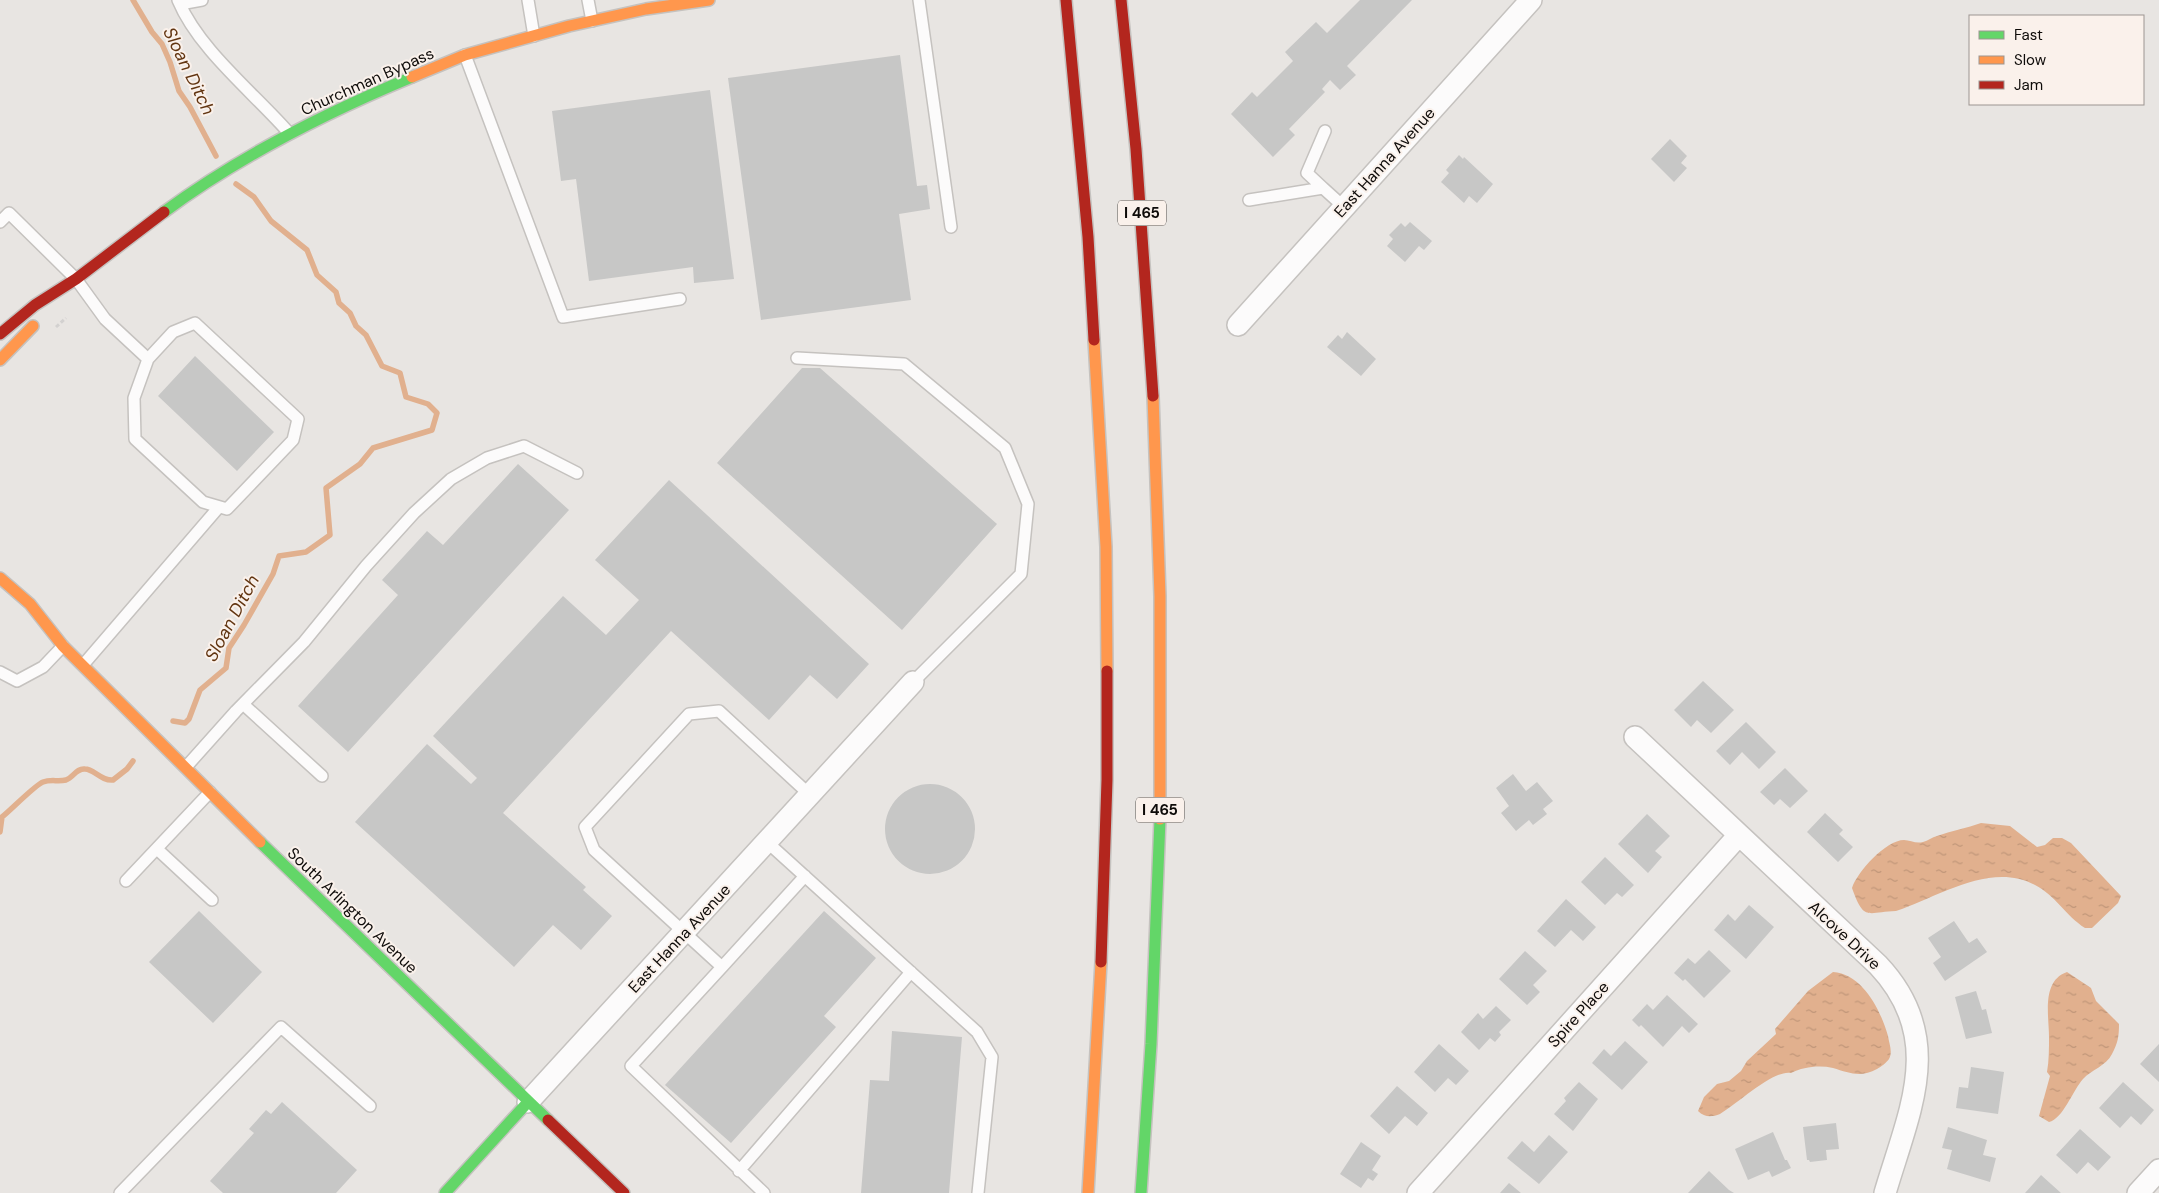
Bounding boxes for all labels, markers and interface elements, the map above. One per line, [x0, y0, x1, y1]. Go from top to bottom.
legend [1969, 15, 2144, 105]
water label: Sloan Ditch [157, 23, 221, 119]
text: Fast [2014, 25, 2043, 45]
street label: Churchman Bypass [297, 43, 437, 120]
text: Slow [2014, 50, 2047, 70]
text: Jam [2014, 75, 2043, 95]
street label: East Hanna Avenue [1329, 103, 1439, 222]
road number: I 465 [1118, 200, 1166, 226]
water label: Sloan Ditch [199, 571, 265, 665]
road number: I 465 [1136, 798, 1184, 822]
street label: South Arlington Avenue [283, 843, 422, 978]
street label: East Hanna Avenue [624, 880, 735, 997]
street label: Alcove Drive [1804, 896, 1885, 974]
street label: Spire Place [1543, 977, 1614, 1052]

